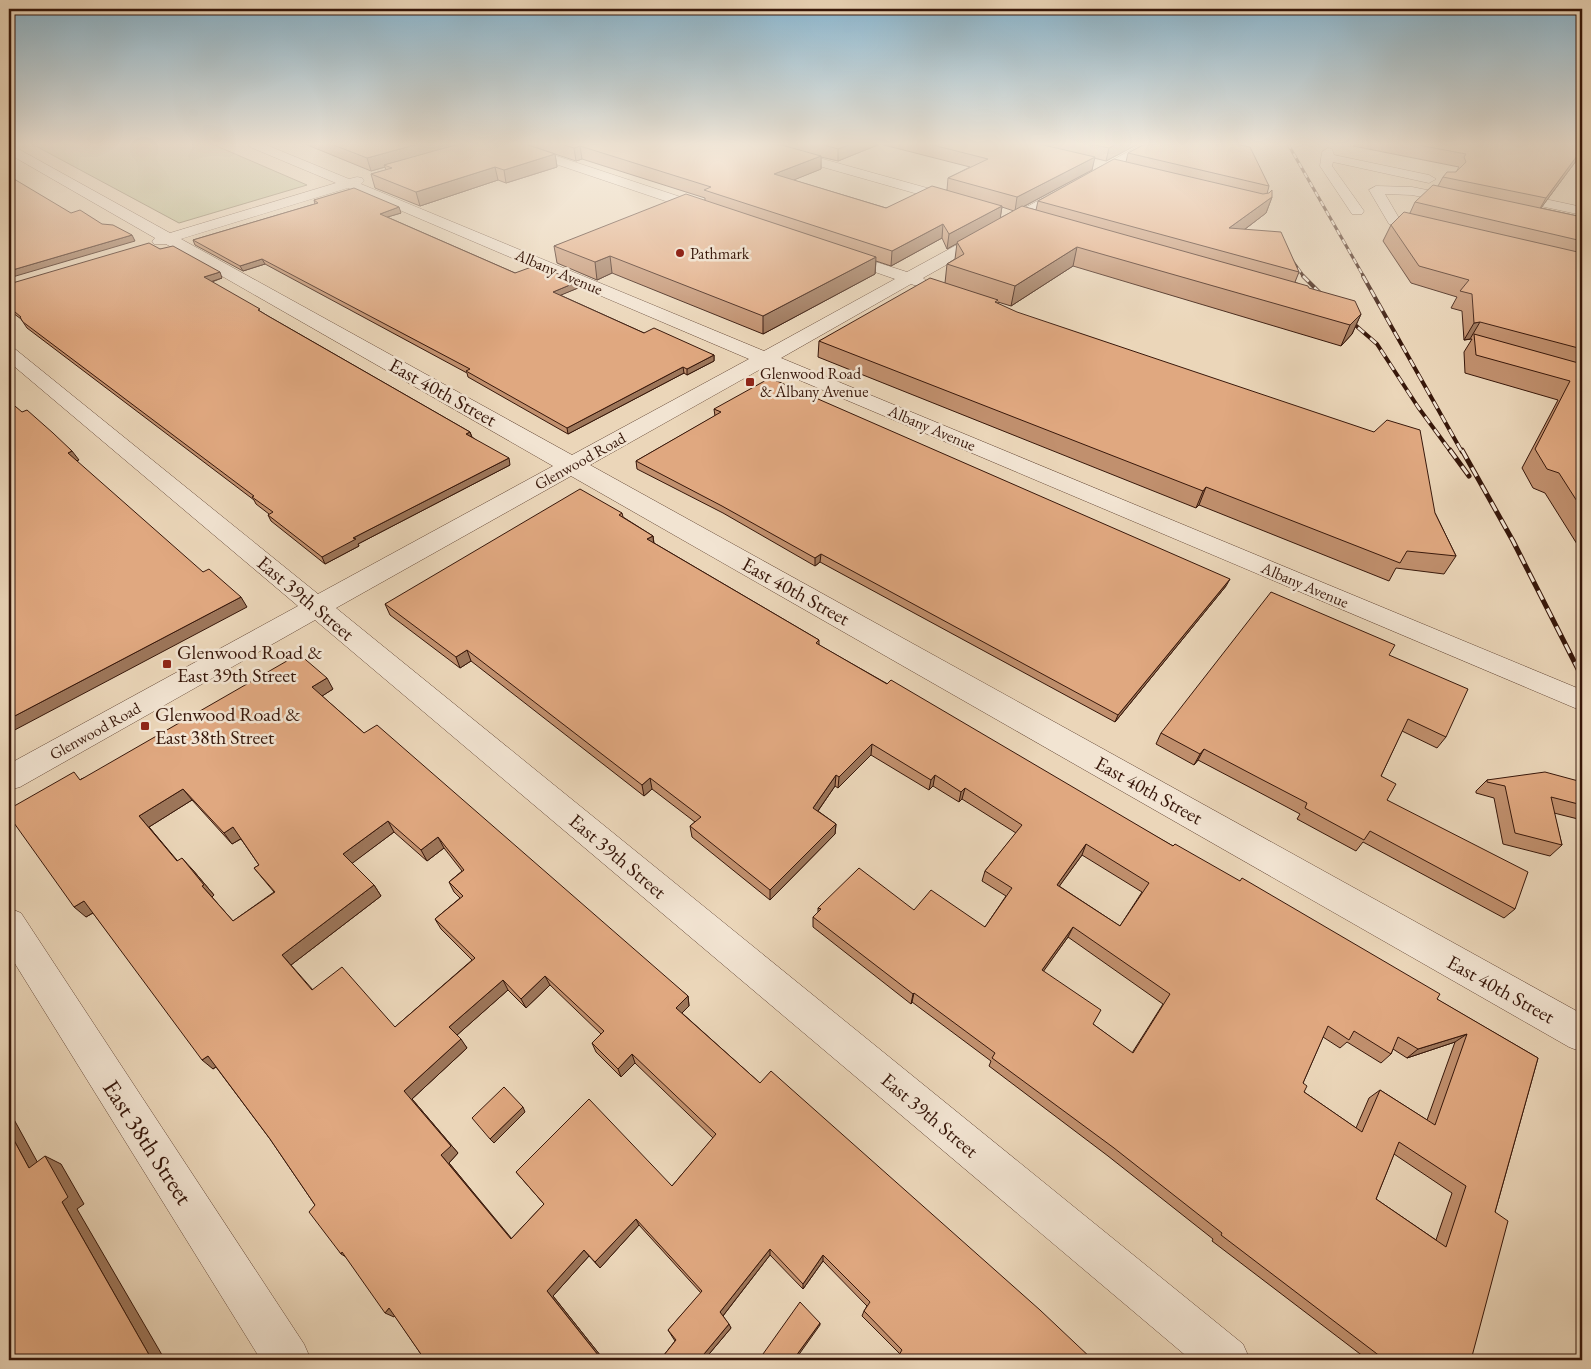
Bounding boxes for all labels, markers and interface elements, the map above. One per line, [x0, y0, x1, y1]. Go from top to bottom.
place label: Pathmark [690, 243, 750, 264]
street label: Albany Avenue [511, 244, 606, 300]
marker: Pathmark [674, 247, 686, 259]
street label: East 40th Street [385, 352, 502, 433]
place label: Glenwood Road & Albany Avenue [760, 363, 868, 402]
marker: Glenwood Road & Albany Avenue [744, 376, 756, 388]
street label: Albany Avenue [884, 400, 979, 456]
street label: Glenwood Road [531, 427, 630, 495]
street label: East 39th Street [252, 550, 361, 647]
street label: East 40th Street [738, 551, 855, 632]
street label: Albany Avenue [1257, 557, 1352, 613]
place label: Glenwood Road & East 39th Street [177, 639, 322, 688]
marker: Glenwood Road & East 39th Street [161, 658, 173, 670]
street label: Glenwood Road [46, 697, 145, 765]
place label: Glenwood Road & East 38th Street [155, 701, 300, 750]
marker: Glenwood Road & East 38th Street [139, 720, 151, 732]
street label: East 40th Street [1091, 750, 1208, 831]
street label: East 39th Street [564, 808, 673, 905]
street label: East 40th Street [1443, 949, 1560, 1030]
street label: East 39th Street [876, 1067, 985, 1164]
street label: East 38th Street [96, 1074, 200, 1211]

